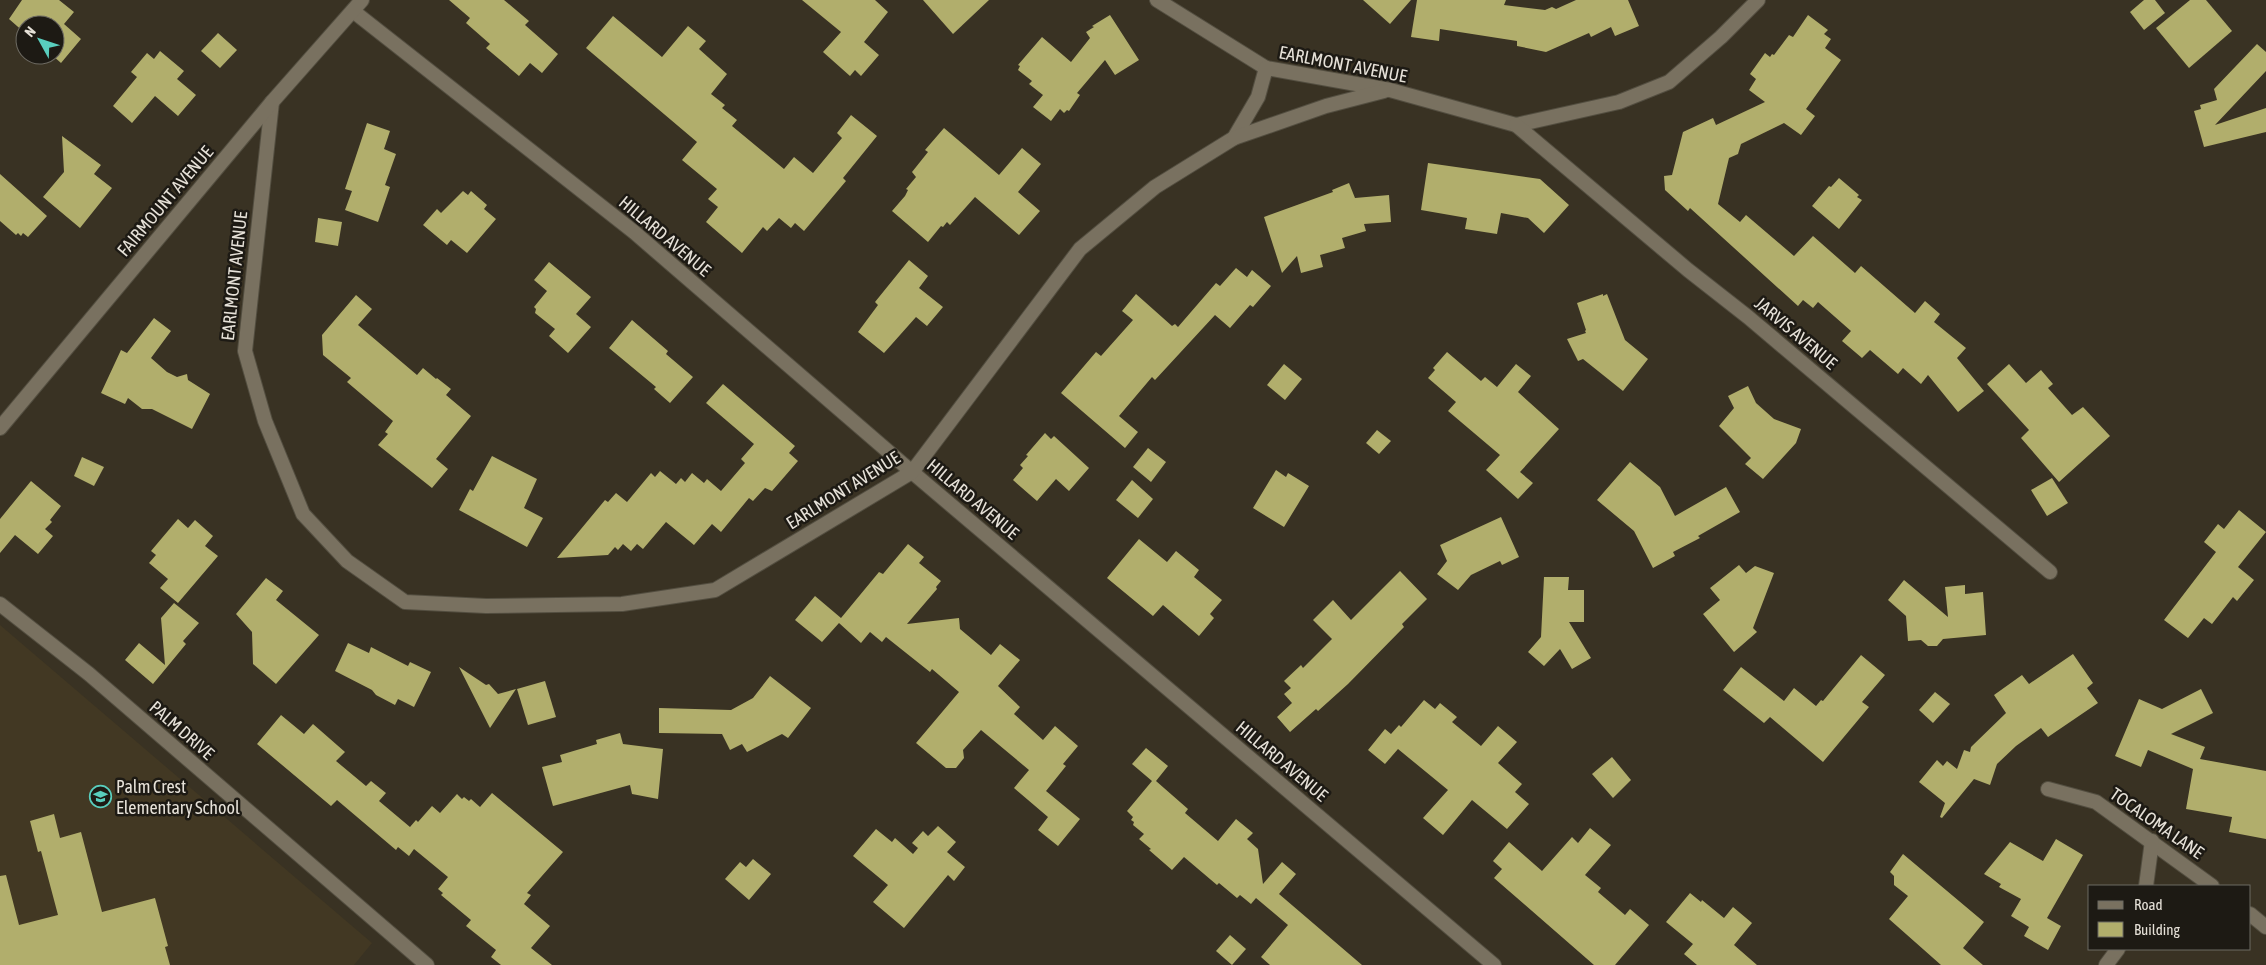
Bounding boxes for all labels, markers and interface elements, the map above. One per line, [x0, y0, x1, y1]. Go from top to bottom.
north arrow [15, 15, 65, 65]
text: N [21, 23, 39, 40]
street label: EARLMONT AVENUE [1277, 41, 1409, 87]
street label: FAIRMOUNT AVENUE [113, 141, 217, 260]
street label: HILLARD AVENUE [615, 192, 715, 281]
street label: EARLMONT AVENUE [217, 210, 251, 342]
street label: JARVIS AVENUE [1751, 293, 1842, 374]
street label: EARLMONT AVENUE [782, 447, 904, 533]
street label: HILLARD AVENUE [923, 455, 1023, 544]
street label: PALM DRIVE [145, 696, 219, 764]
street label: HILLARD AVENUE [1232, 717, 1332, 806]
place label: Palm Crest Elementary School [116, 776, 240, 818]
street label: TOCALOMA LANE [2106, 783, 2208, 863]
school or university icon: Palm Crest Elementary School [88, 784, 112, 808]
legend [2088, 885, 2251, 950]
text: Road [2134, 896, 2163, 913]
text: Building [2134, 921, 2180, 938]

